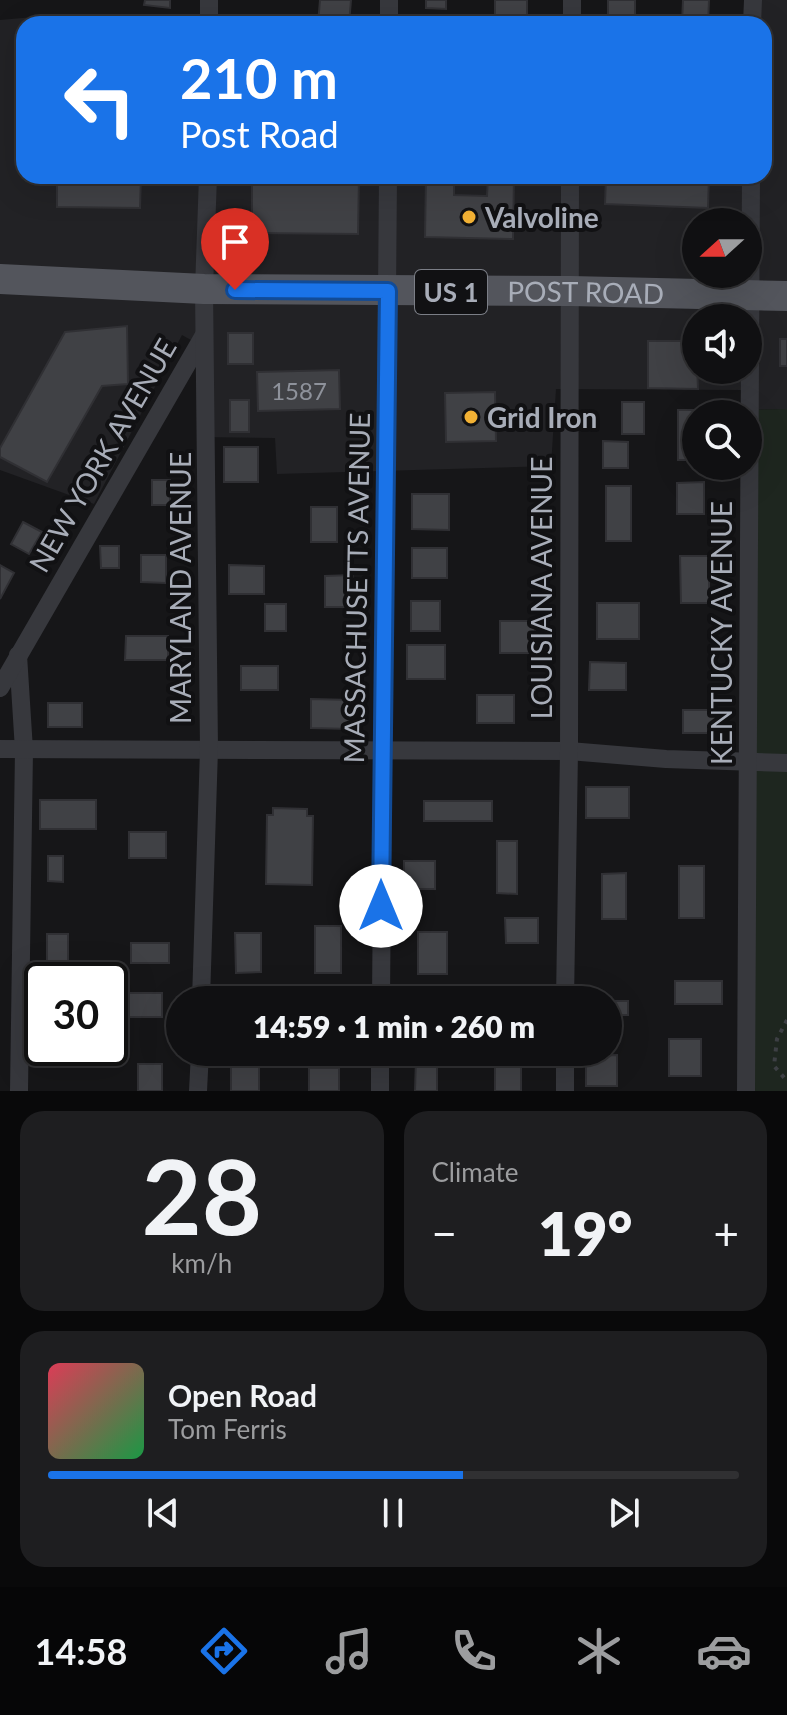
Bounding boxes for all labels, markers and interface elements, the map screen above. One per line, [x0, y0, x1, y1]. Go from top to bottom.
text: 210 m [180, 44, 338, 111]
icon: left [48, 48, 152, 152]
text: Post Road [180, 112, 339, 156]
place label: Valvoline [484, 200, 599, 234]
pin [201, 208, 269, 290]
marker: Valvoline [460, 208, 478, 226]
north arrow [682, 208, 762, 288]
map controls [682, 208, 762, 480]
icon: arrive [213, 220, 257, 264]
road number: US 1 [415, 270, 487, 314]
street label: POST ROAD [507, 274, 665, 310]
button: sound [682, 304, 762, 384]
street label: NEW YORK AVENUE [21, 332, 183, 578]
house number: 1587 [271, 376, 327, 405]
place label: Grid Iron [487, 400, 597, 434]
button: search [682, 400, 762, 480]
marker: Grid Iron [462, 408, 480, 426]
street label: MASSACHUSETTS AVENUE [336, 412, 376, 764]
street label: MARYLAND AVENUE [163, 452, 197, 724]
street label: LOUISIANA AVENUE [524, 457, 558, 719]
street label: KENTUCKY AVENUE [704, 501, 738, 765]
position arrow [339, 864, 423, 948]
speed limit sign: 30 [24, 962, 128, 1066]
text: 14:59 · 1 min · 260 m [253, 1008, 535, 1044]
text: 28 [141, 1132, 262, 1257]
text: Climate [432, 1156, 518, 1188]
text: 19° [538, 1197, 633, 1269]
text: − [432, 1207, 457, 1259]
text: + [713, 1207, 739, 1259]
text: km/h [171, 1247, 232, 1279]
text: Open Road [168, 1377, 317, 1413]
text: Tom Ferris [168, 1413, 287, 1445]
icon: previous [141, 1491, 185, 1535]
icon: pause [371, 1491, 415, 1535]
icon: next [602, 1491, 646, 1535]
icon: directions [196, 1623, 252, 1679]
icon: music [321, 1623, 377, 1679]
icon: phone [446, 1623, 502, 1679]
icon: climate [571, 1623, 627, 1679]
icon: car [696, 1623, 752, 1679]
text: 14:58 [35, 1629, 127, 1673]

